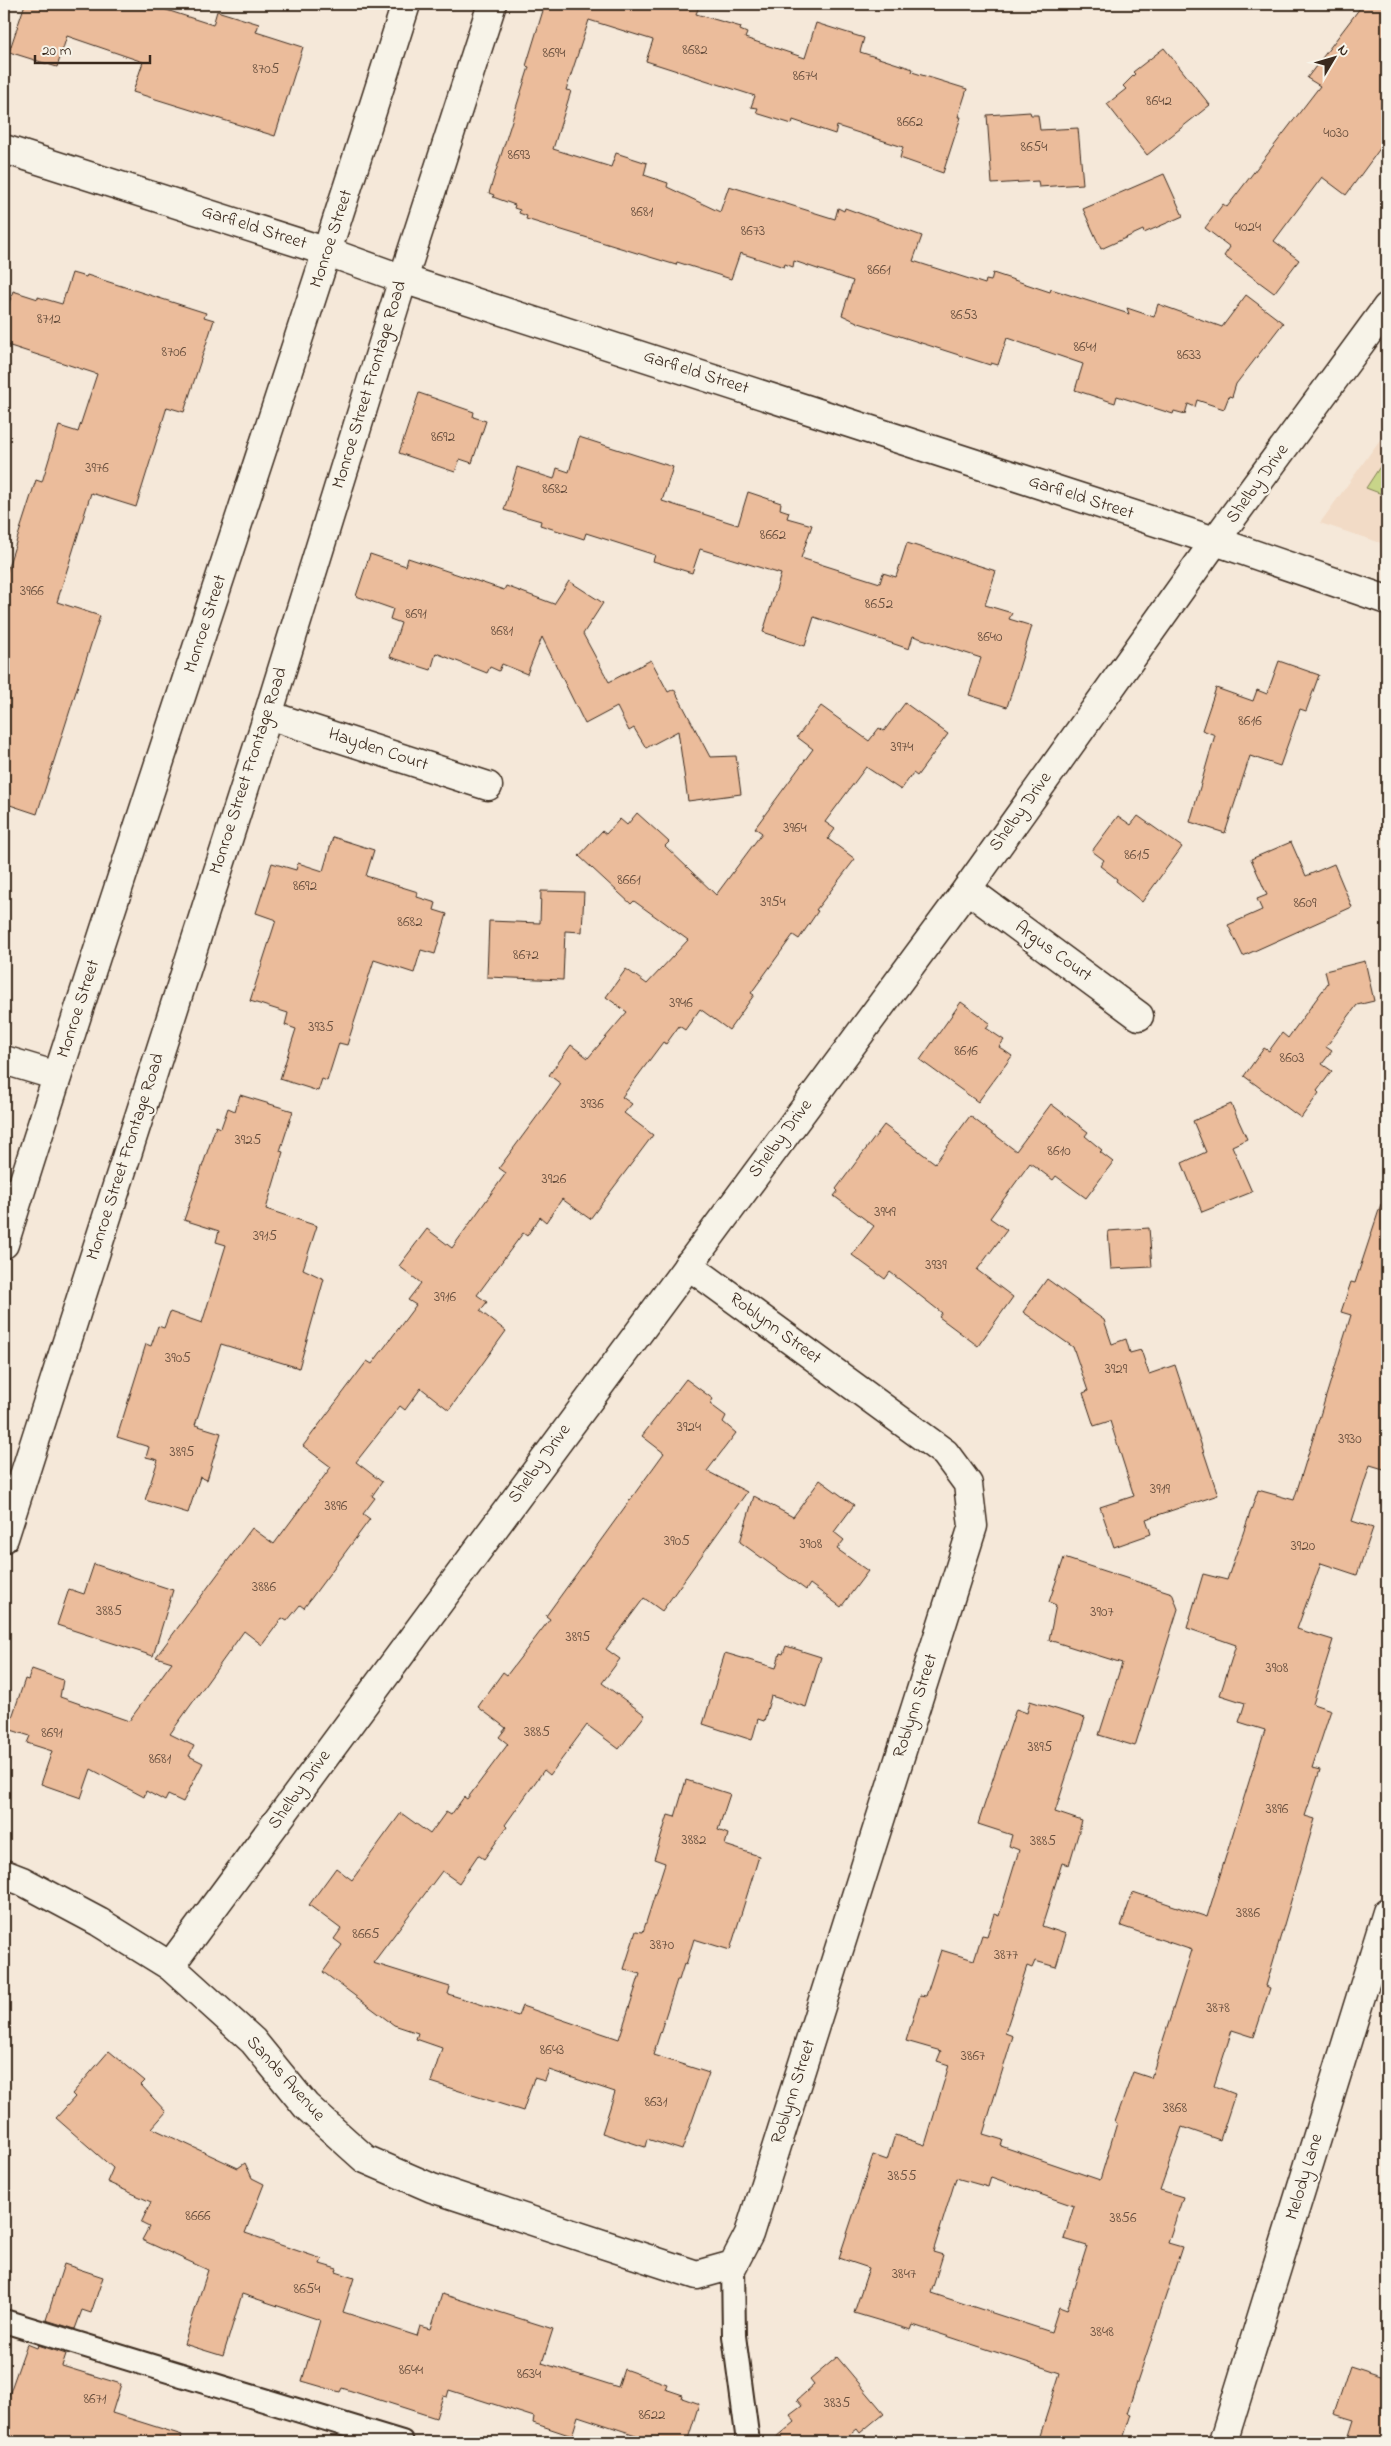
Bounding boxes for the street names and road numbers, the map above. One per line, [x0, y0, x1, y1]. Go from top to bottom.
street label: Monroe Street [304, 186, 360, 292]
street label: Garfield Street [198, 199, 310, 257]
street label: Monroe Street Frontage Road [326, 278, 415, 492]
street label: Garfield Street [640, 344, 752, 402]
street label: Shelby Drive [1220, 438, 1296, 529]
street label: Garfield Street [1025, 469, 1137, 527]
street label: Monroe Street [178, 571, 234, 677]
street label: Monroe Street Frontage Road [203, 664, 296, 878]
street label: Hayden Court [325, 722, 431, 778]
street label: Shelby Drive [983, 766, 1059, 857]
street label: Argus Court [1008, 915, 1097, 990]
street label: Monroe Street [51, 956, 107, 1062]
street label: Monroe Street Frontage Road [80, 1050, 173, 1264]
street label: Shelby Drive [743, 1093, 820, 1184]
street label: Roblynn Street [724, 1287, 826, 1371]
street label: Shelby Drive [502, 1418, 578, 1509]
street label: Roblynn Street [887, 1650, 945, 1762]
street label: Shelby Drive [262, 1744, 338, 1835]
street label: Sands Avenue [239, 2030, 331, 2128]
street label: Roblynn Street [765, 2036, 823, 2148]
street label: Melody Lane [1280, 2130, 1331, 2224]

